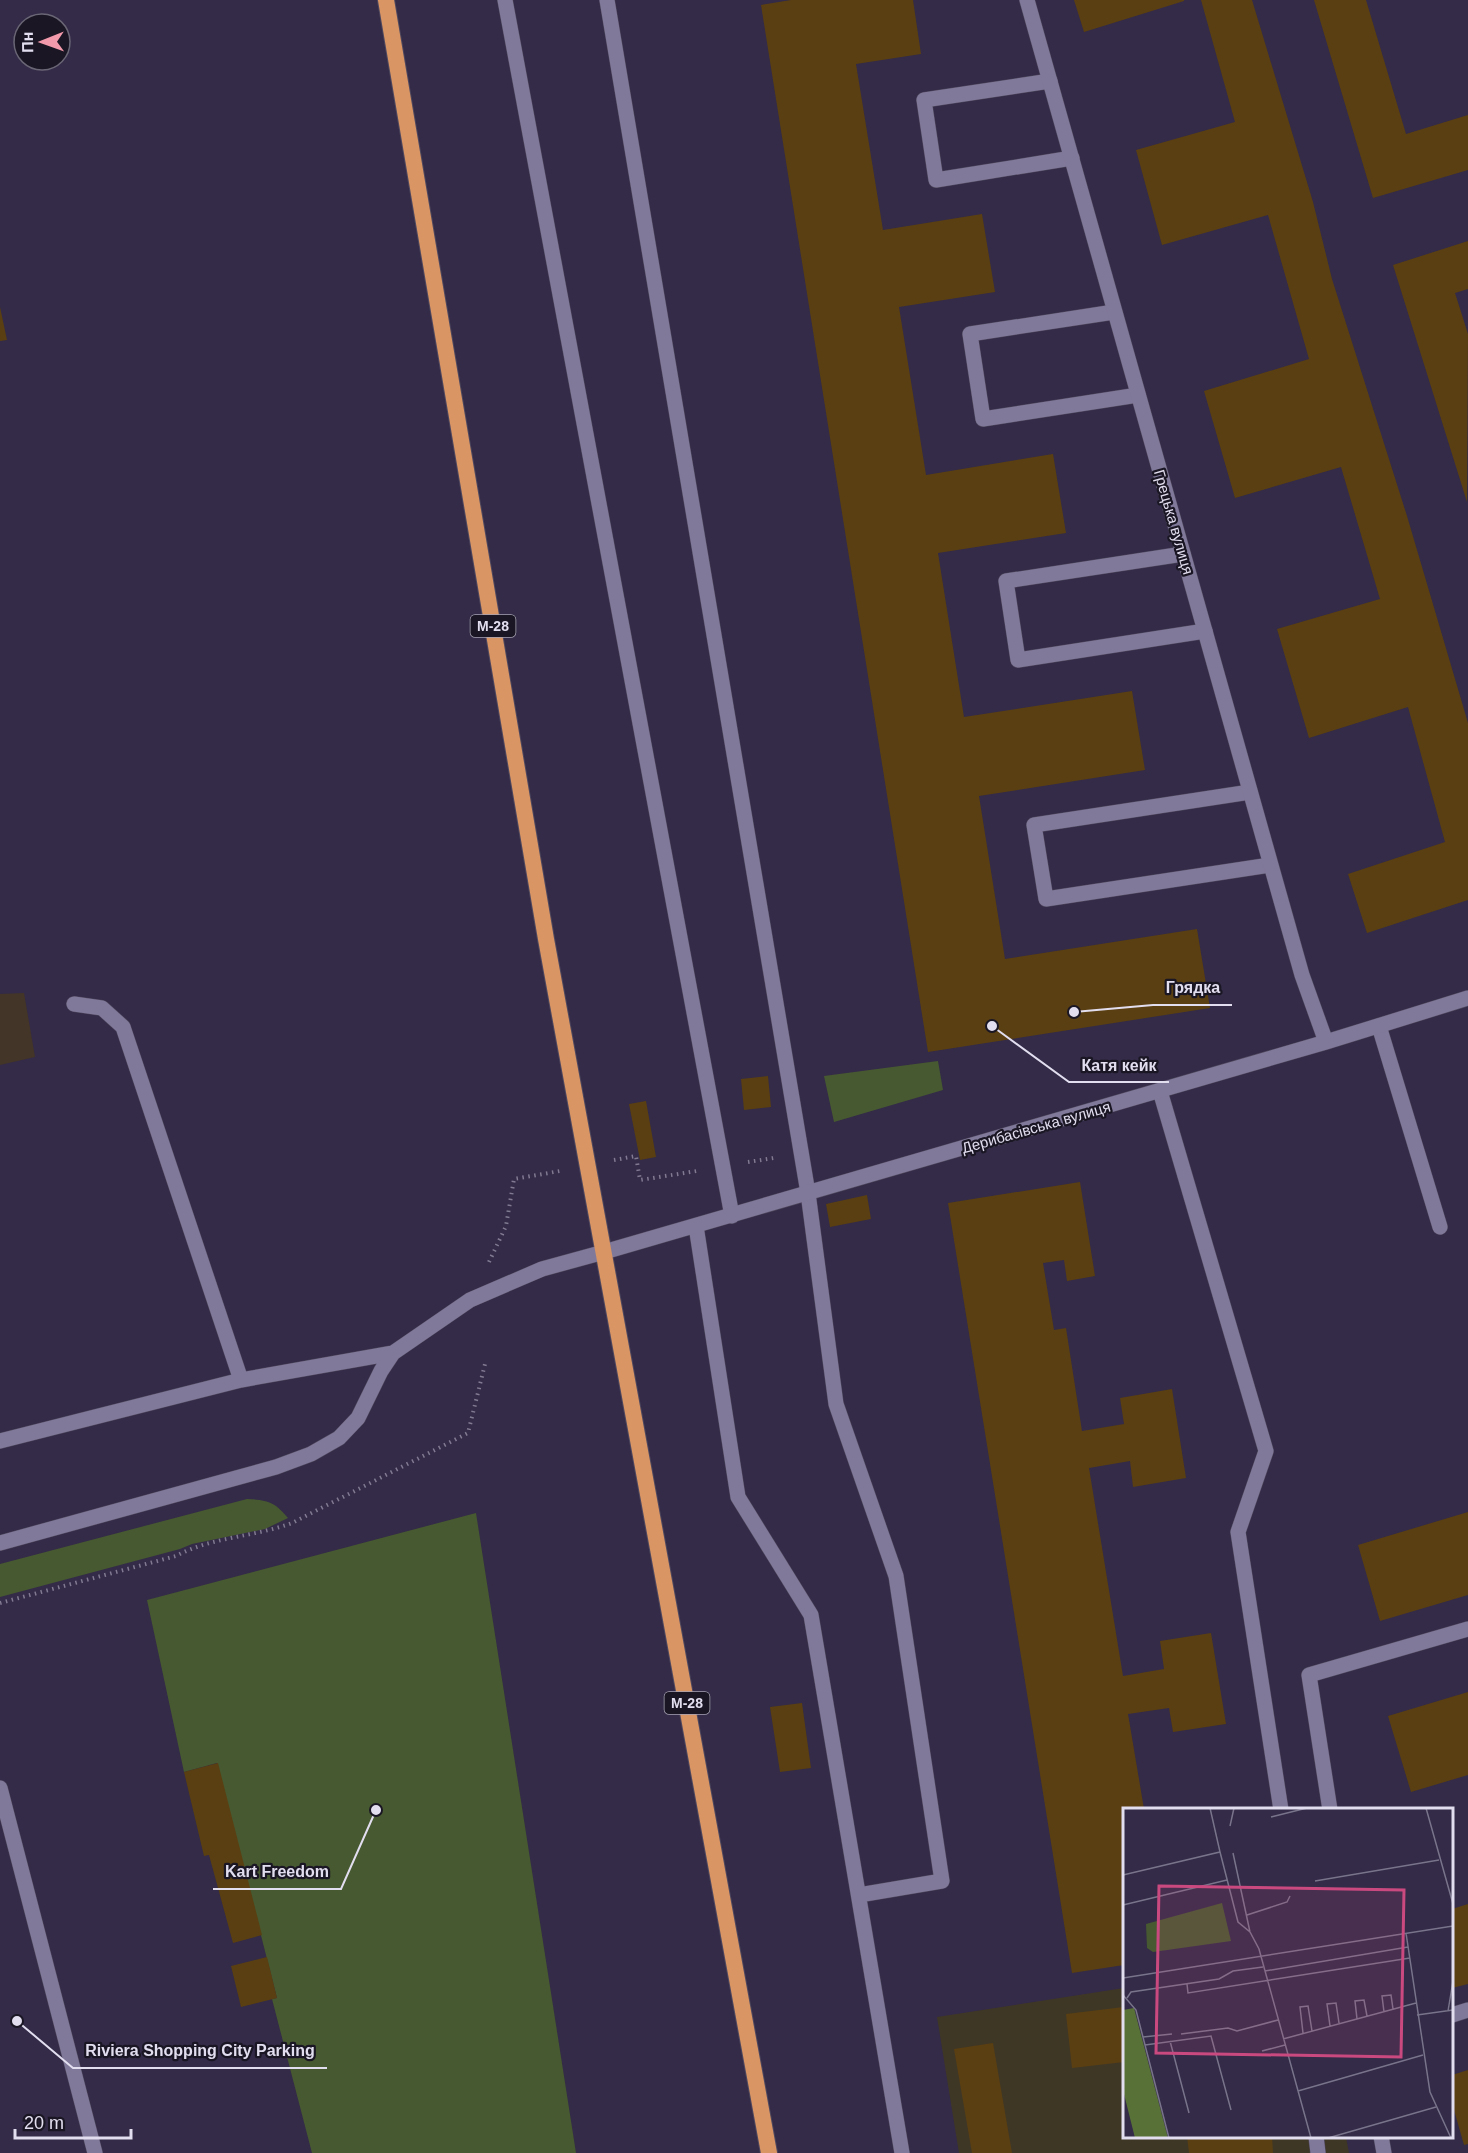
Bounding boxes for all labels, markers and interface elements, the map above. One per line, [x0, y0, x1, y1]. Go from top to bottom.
north arrow [12, 12, 72, 72]
text: Пн [19, 32, 36, 53]
street label: Грецька вулиця [1151, 468, 1197, 576]
road number: М-28 [470, 615, 516, 637]
callout: Грядка [1153, 971, 1232, 1005]
text: Грядка [1166, 979, 1220, 996]
callout: Катя кейк [1069, 1048, 1169, 1082]
text: Катя кейк [1081, 1057, 1158, 1074]
street label: Дерибасівська вулиця [960, 1098, 1112, 1156]
road number: М-28 [664, 1692, 710, 1714]
inset map [1123, 1808, 1453, 2138]
callout: Kart Freedom [213, 1855, 341, 1889]
text: Kart Freedom [225, 1863, 329, 1880]
callout: Riviera Shopping City Parking [73, 2034, 327, 2068]
text: Riviera Shopping City Parking [85, 2042, 315, 2059]
scale bar [15, 2102, 130, 2140]
text: 20 m [24, 2113, 64, 2133]

